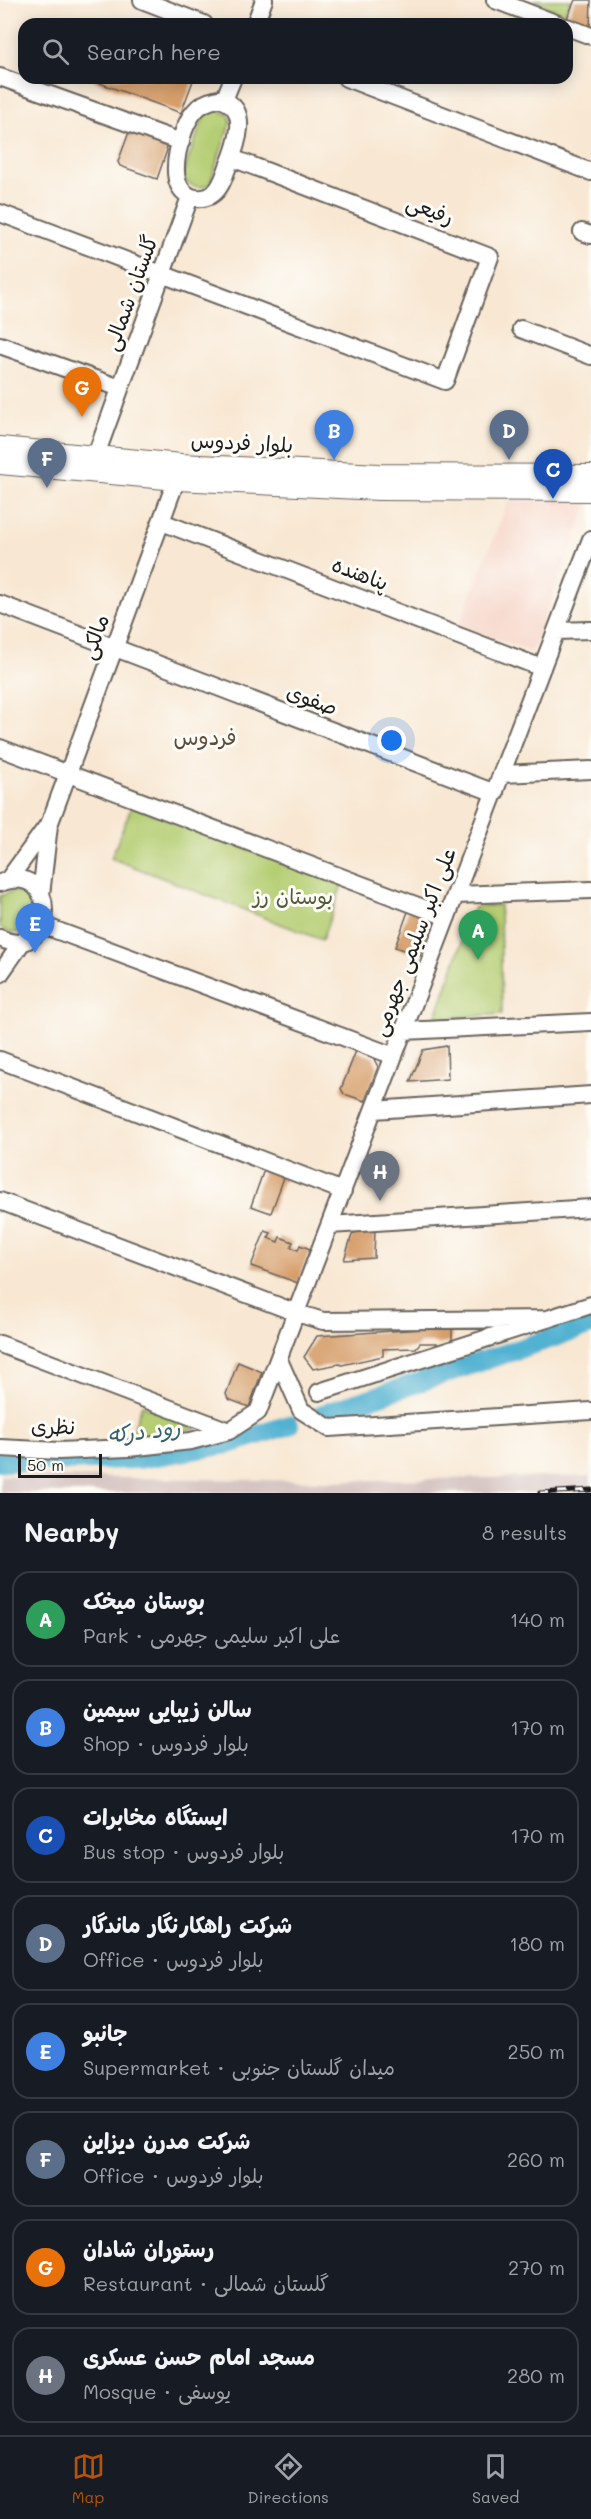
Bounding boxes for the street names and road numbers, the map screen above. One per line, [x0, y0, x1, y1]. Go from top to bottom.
street label: رفیعی [402, 187, 458, 232]
street label: گلستان شمالی [96, 231, 165, 355]
street label: بلوار فردوس [190, 425, 294, 459]
street label: پناهنده [328, 550, 393, 597]
street label: مالکی [73, 610, 116, 663]
street label: صفوی [283, 677, 342, 722]
street label: علی اکبر سلیمی جهرمی [364, 843, 463, 1040]
street label: نظری [31, 1412, 75, 1439]

